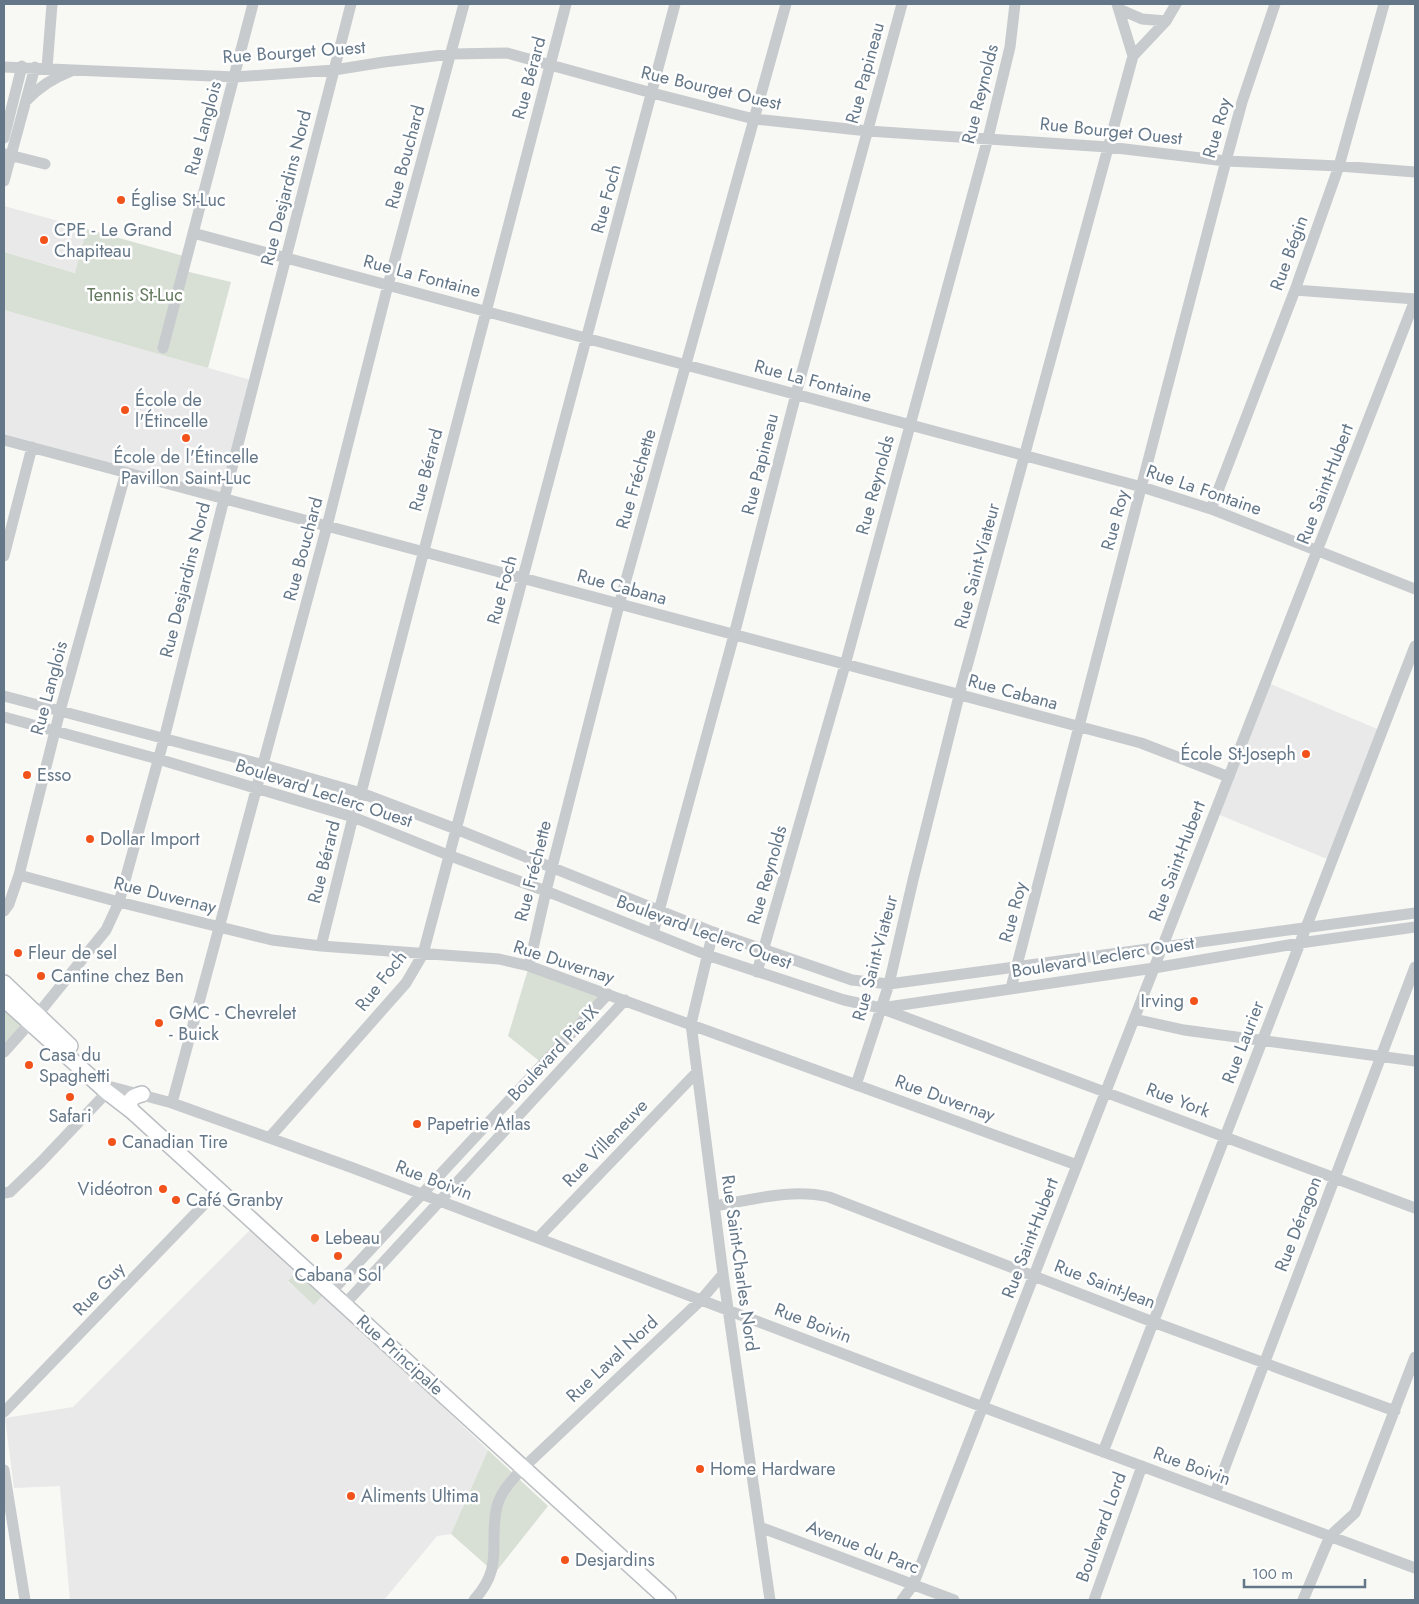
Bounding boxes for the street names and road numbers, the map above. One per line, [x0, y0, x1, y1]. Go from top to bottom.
street label: Rue Papineau [839, 19, 891, 127]
street label: Rue Bourget Ouest [222, 34, 367, 70]
street label: Rue Bérard [505, 34, 553, 122]
street label: Rue Reynolds [955, 41, 1005, 147]
street label: Rue Bourget Ouest [638, 59, 784, 117]
street label: Rue Langlois [178, 78, 228, 178]
street label: Rue Roy [1196, 95, 1238, 161]
street label: Rue Bouchard [379, 102, 431, 212]
street label: Rue Desjardins Nord [254, 107, 318, 269]
street label: Rue Bourget Ouest [1038, 111, 1184, 151]
street label: Rue Foch [584, 162, 628, 236]
street label: Rue Bégin [1263, 212, 1315, 294]
street label: Rue La Fontaine [360, 248, 484, 304]
street label: Rue La Fontaine [751, 353, 875, 409]
street label: Rue Papineau [735, 410, 785, 518]
street label: Rue Saint-Hubert [1290, 419, 1360, 548]
street label: Rue Bérard [402, 426, 450, 514]
street label: Rue Fréchette [609, 426, 663, 532]
street label: Rue Reynolds [849, 432, 901, 538]
street label: Rue La Fontaine [1143, 458, 1265, 522]
street label: Rue Roy [1094, 487, 1136, 553]
street label: Rue Bouchard [277, 494, 329, 604]
street label: Rue Desjardins Nord [153, 499, 217, 661]
street label: Rue Saint-Viateur [948, 499, 1007, 632]
street label: Rue Foch [480, 553, 524, 627]
street label: Rue Cabana [574, 563, 670, 611]
street label: Rue Langlois [24, 638, 74, 738]
street label: Rue Cabana [965, 668, 1061, 716]
street label: Boulevard Leclerc Ouest [232, 752, 416, 834]
street label: Rue Saint-Hubert [1142, 796, 1212, 925]
street label: Rue Bérard [301, 818, 347, 906]
street label: Rue Fréchette [508, 818, 558, 924]
street label: Rue Reynolds [740, 822, 794, 928]
street label: Rue Duvernay [111, 870, 219, 920]
street label: Rue Roy [992, 879, 1034, 945]
street label: Boulevard Leclerc Ouest [613, 888, 796, 976]
street label: Rue Saint-Viateur [846, 891, 905, 1024]
street label: Boulevard Leclerc Ouest [1010, 930, 1197, 984]
street label: Rue Duvernay [510, 933, 618, 991]
street label: Rue Foch [349, 945, 413, 1017]
street label: Rue Laurier [1215, 996, 1271, 1087]
street label: Boulevard Pie-IX [502, 999, 604, 1107]
street label: Rue Duvernay [891, 1068, 999, 1128]
street label: Rue York [1142, 1076, 1214, 1124]
street label: Rue Villeneuve [556, 1093, 654, 1193]
street label: Rue Boivin [392, 1153, 476, 1207]
street label: Rue Saint-Charles Nord [715, 1173, 765, 1353]
street label: Rue Saint-Hubert [995, 1173, 1065, 1302]
street label: Rue Déragon [1268, 1173, 1328, 1275]
street label: Rue Saint-Jean [1051, 1253, 1159, 1315]
street label: Rue Guy [67, 1256, 131, 1322]
street label: Rue Boivin [771, 1296, 855, 1350]
street label: Rue Principale [351, 1309, 449, 1401]
street label: Rue Laval Nord [560, 1310, 664, 1408]
street label: Rue Boivin [1150, 1440, 1234, 1492]
street label: Boulevard Lord [1069, 1468, 1133, 1586]
street label: Avenue du Parc [803, 1514, 923, 1580]

